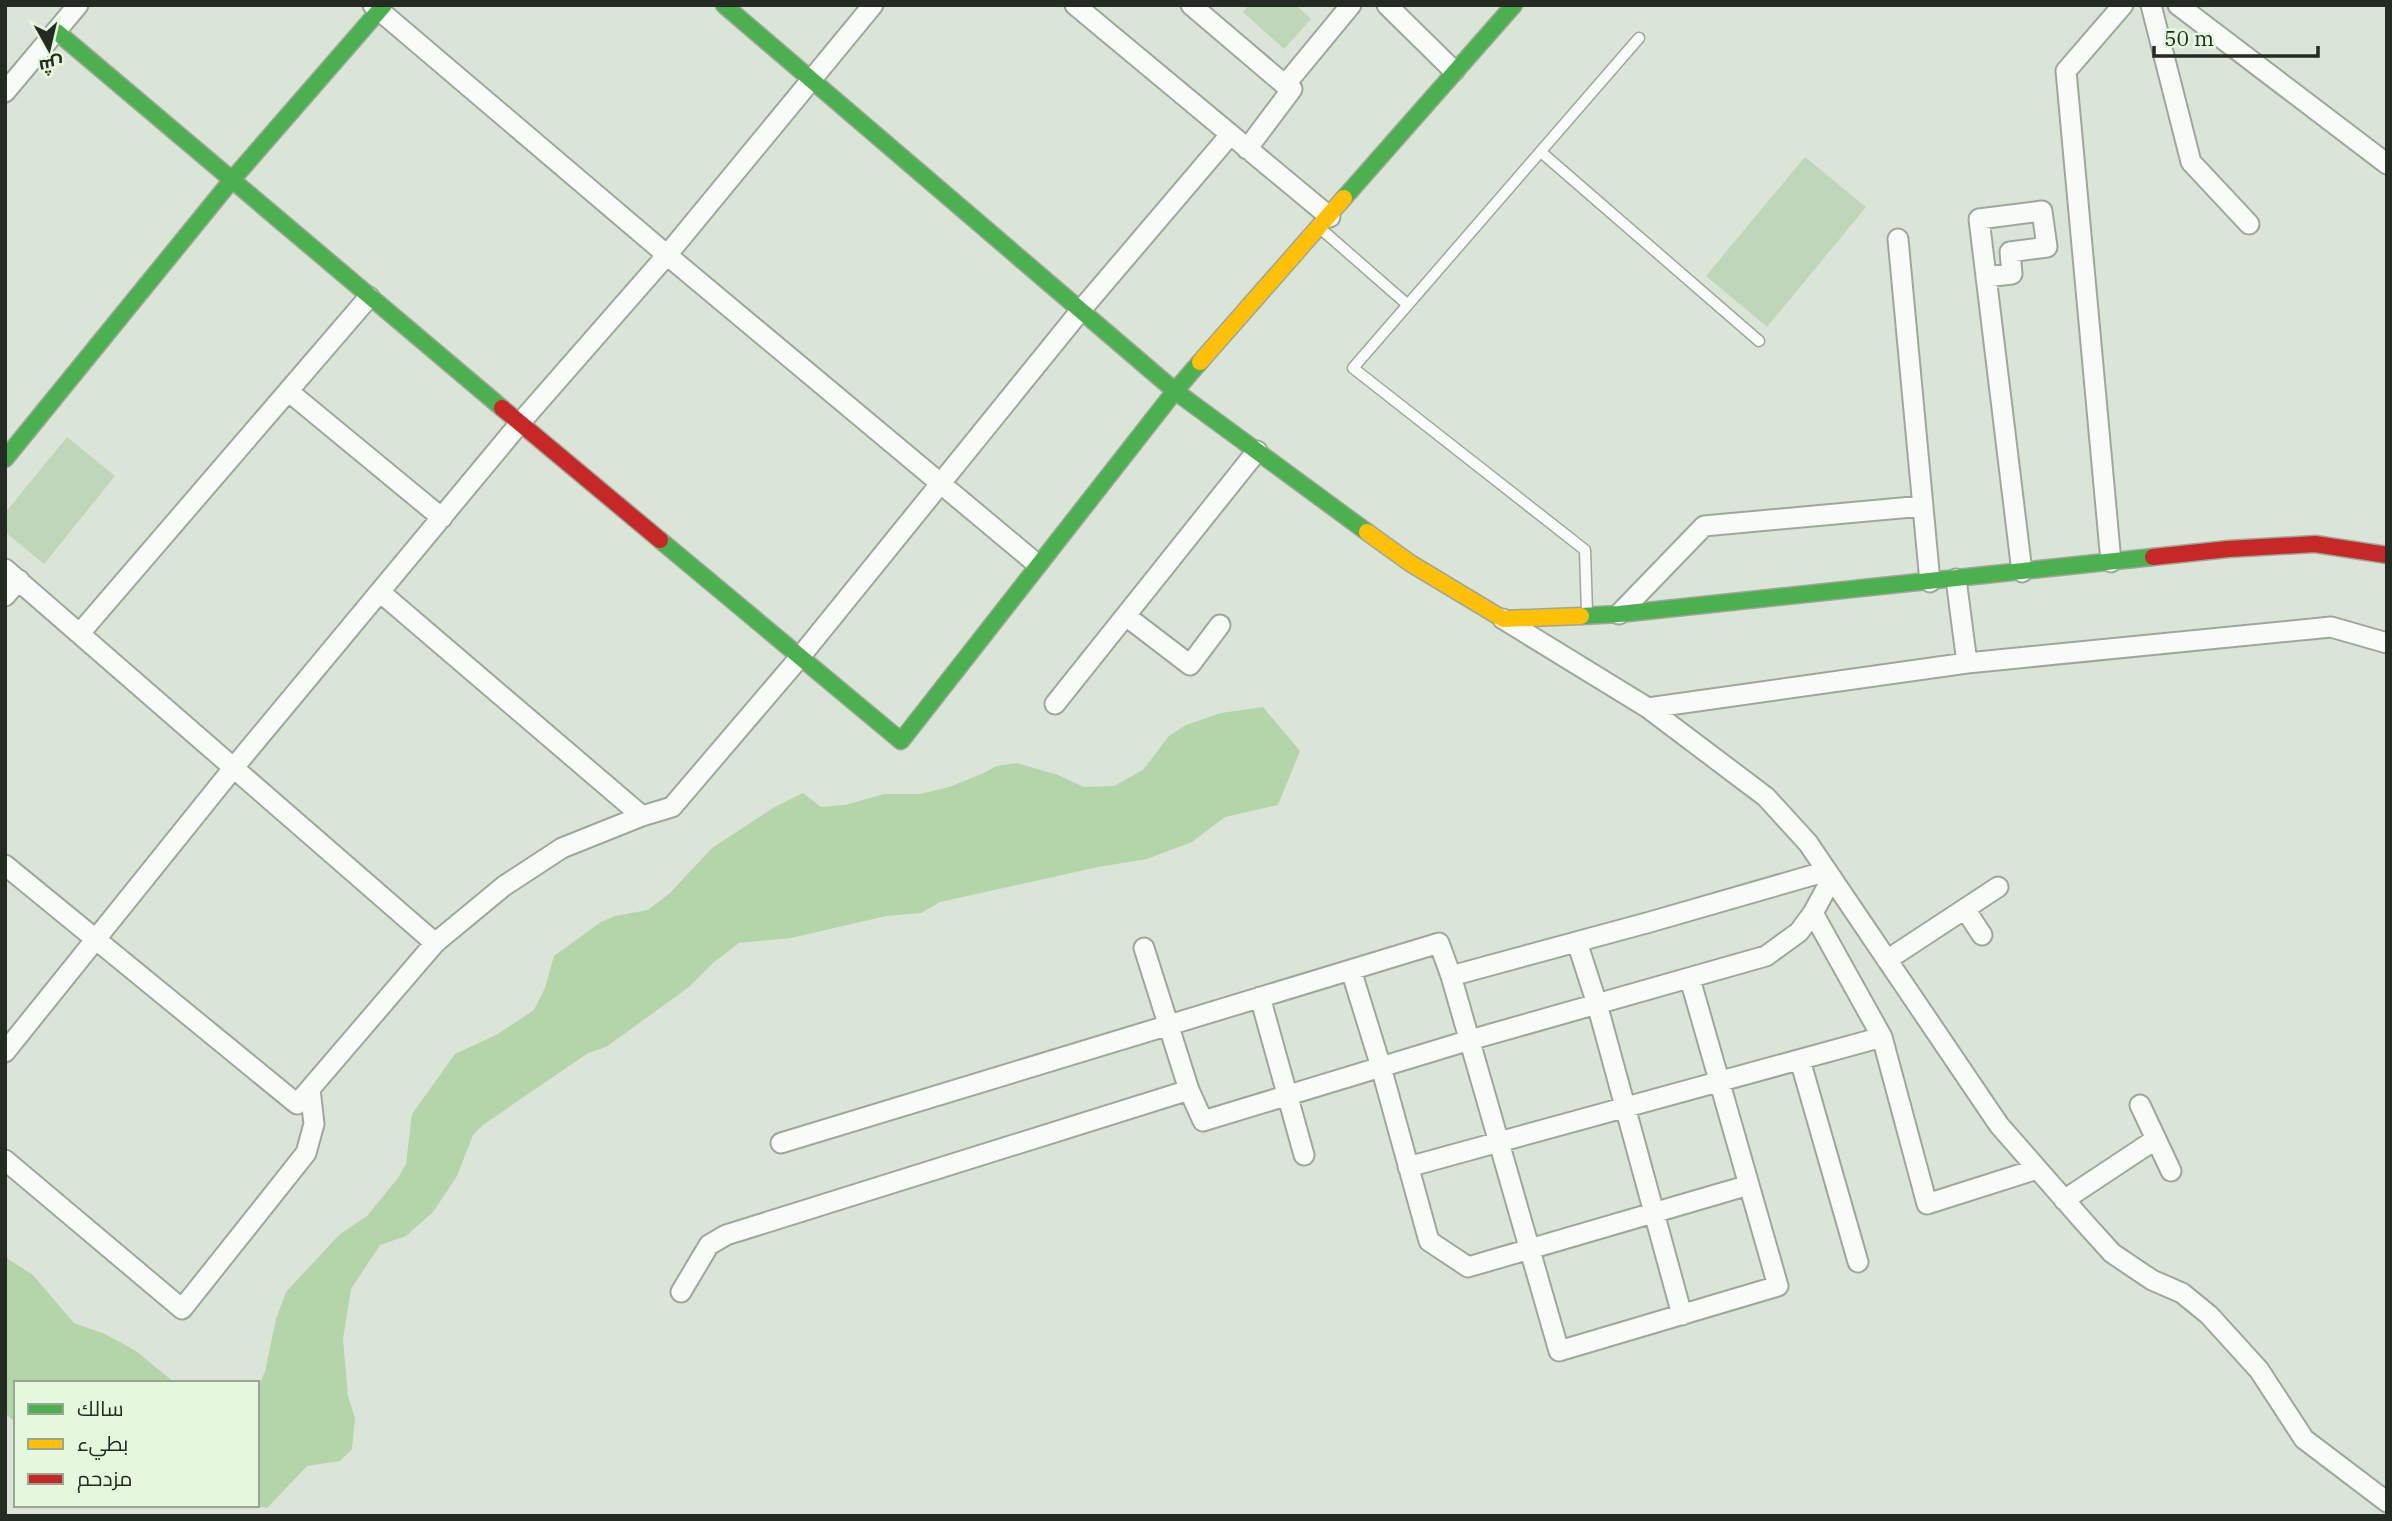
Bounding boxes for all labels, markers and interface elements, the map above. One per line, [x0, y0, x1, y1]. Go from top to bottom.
north arrow [14, 14, 84, 84]
scale bar [2154, 14, 2318, 58]
text: 50 m [2164, 24, 2214, 52]
text: ش [38, 52, 65, 79]
legend [14, 1381, 259, 1507]
text: سالك [77, 1394, 124, 1422]
text: بطيء [77, 1429, 128, 1460]
text: مزدحم [77, 1464, 132, 1493]

